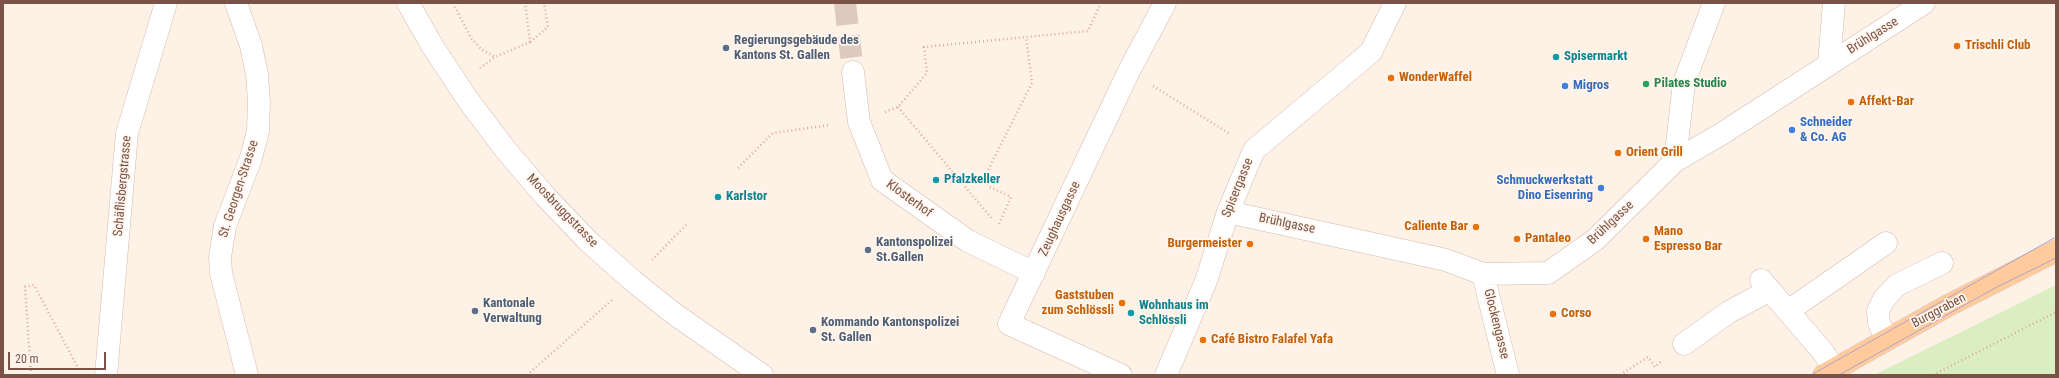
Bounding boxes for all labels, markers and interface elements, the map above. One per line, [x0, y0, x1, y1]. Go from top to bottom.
street label: Brühlgasse [1845, 14, 1901, 58]
place label: Regierungsgebäude des Kantons St. Gallen [734, 33, 859, 64]
place label: Trischli Club [1965, 38, 2031, 54]
marker: Trischli Club [1952, 41, 1962, 51]
marker: Regierungsgebäude des Kantons St. Gallen [721, 43, 731, 53]
place label: Spisermarkt [1564, 49, 1627, 65]
marker: Spisermarkt [1551, 52, 1561, 62]
place label: WonderWaffel [1399, 70, 1472, 86]
marker: WonderWaffel [1386, 73, 1396, 83]
place label: Pilates Studio [1654, 76, 1727, 92]
place label: Migros [1573, 78, 1609, 94]
marker: Pilates Studio [1641, 79, 1651, 89]
marker: Migros [1560, 81, 1570, 91]
place label: Affekt-Bar [1859, 94, 1914, 110]
marker: Affekt-Bar [1846, 97, 1856, 107]
place label: Schneider & Co. AG [1800, 115, 1852, 146]
marker: Schneider & Co. AG [1787, 125, 1797, 135]
street label: Schäflisbergstrasse [111, 135, 135, 237]
street label: St. Georgen-Strasse [216, 138, 262, 240]
place label: Orient Grill [1626, 145, 1683, 161]
marker: Orient Grill [1613, 148, 1623, 158]
street label: Spisergasse [1219, 156, 1257, 220]
street label: Moosbruggstrasse [523, 171, 601, 251]
place label: Pfalzkeller [944, 172, 1000, 188]
place label: Schmuckwerkstatt Dino Eisenring [1496, 173, 1593, 204]
marker: Pfalzkeller [931, 175, 941, 185]
street label: Klosterhof [883, 177, 935, 221]
street label: Zeughausgasse [1036, 179, 1084, 259]
marker: Schmuckwerkstatt Dino Eisenring [1596, 183, 1606, 193]
place label: Karlstor [726, 189, 767, 205]
marker: Karlstor [713, 192, 723, 202]
street label: Brühlgasse [1585, 198, 1637, 248]
street label: Brühlgasse [1257, 210, 1317, 238]
place label: Caliente Bar [1404, 219, 1468, 235]
marker: Caliente Bar [1471, 222, 1481, 232]
place label: Mano Espresso Bar [1654, 224, 1722, 255]
place label: Pantaleo [1525, 231, 1571, 247]
marker: Pantaleo [1512, 234, 1522, 244]
marker: Mano Espresso Bar [1641, 234, 1651, 244]
place label: Kantonspolizei St.Gallen [876, 235, 953, 266]
place label: Burgermeister [1168, 236, 1242, 252]
marker: Burgermeister [1245, 239, 1255, 249]
marker: Kantonspolizei St.Gallen [863, 245, 873, 255]
street label: Glockengasse [1480, 287, 1512, 361]
place label: Gaststuben zum Schlössli [1042, 288, 1114, 319]
street label: Burggraben [1909, 290, 1969, 332]
place label: Kantonale Verwaltung [483, 296, 542, 327]
marker: Gaststuben zum Schlössli [1117, 298, 1127, 308]
place label: Wohnhaus im Schlössli [1139, 298, 1209, 329]
marker: Kantonale Verwaltung [470, 306, 480, 316]
place label: Corso [1561, 306, 1592, 322]
marker: Wohnhaus im Schlössli [1126, 308, 1136, 318]
marker: Corso [1548, 309, 1558, 319]
place label: Kommando Kantonspolizei St. Gallen [821, 315, 959, 346]
marker: Kommando Kantonspolizei St. Gallen [808, 325, 818, 335]
place label: Café Bistro Falafel Yafa [1211, 332, 1333, 348]
marker: Café Bistro Falafel Yafa [1198, 335, 1208, 345]
scale bar [10, 344, 108, 370]
text: 20 m [15, 352, 39, 366]

